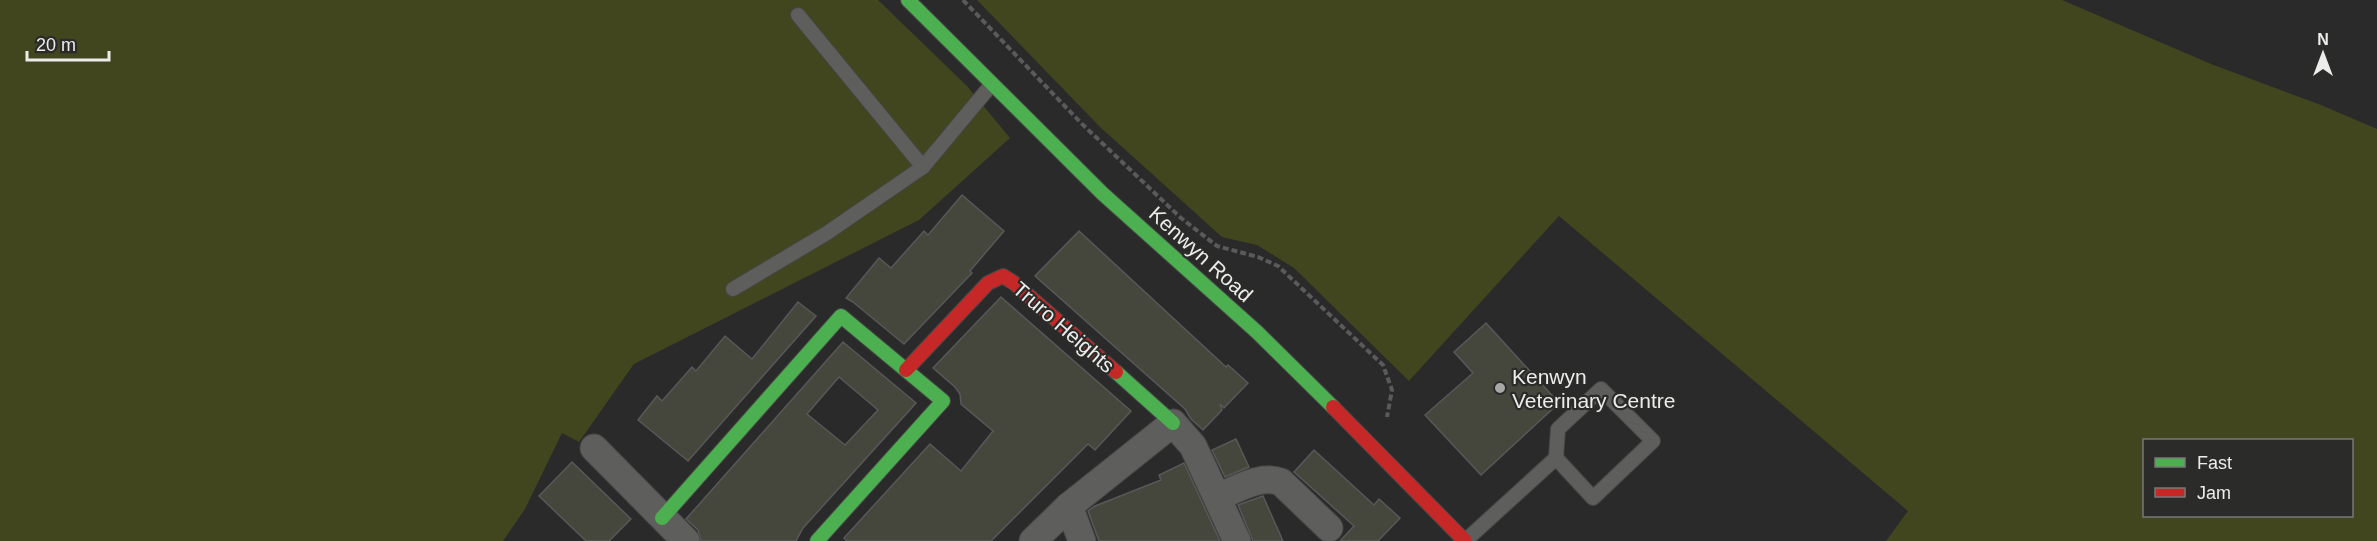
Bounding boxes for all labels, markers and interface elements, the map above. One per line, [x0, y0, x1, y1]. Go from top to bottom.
scale bar [27, 24, 110, 62]
north arrow [2293, 24, 2353, 84]
text: N [2317, 31, 2329, 48]
text: 20 m [36, 35, 76, 55]
street label: Kenwyn Road [1145, 202, 1257, 306]
street label: Truro Heights [1009, 277, 1119, 377]
place label: Kenwyn Veterinary Centre [1512, 365, 1675, 412]
marker: Kenwyn Veterinary Centre [1493, 381, 1507, 395]
legend [2143, 439, 2353, 517]
text: Fast [2197, 453, 2232, 473]
text: Jam [2197, 483, 2231, 503]

